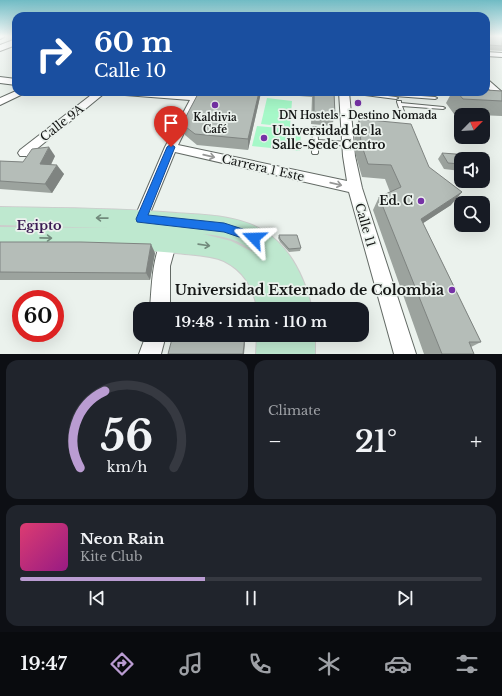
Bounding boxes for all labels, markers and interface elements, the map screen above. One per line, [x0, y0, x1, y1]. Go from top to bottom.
text: 60 m [94, 25, 172, 60]
icon: right [28, 28, 80, 80]
text: Calle 10 [94, 60, 166, 82]
marker: DN Hostels - Destino Nomada [353, 98, 363, 108]
marker: Kaldivia Café [210, 100, 220, 110]
street label: Calle 9A [37, 101, 87, 144]
pin [154, 106, 188, 147]
north arrow [454, 108, 490, 144]
map controls [454, 108, 490, 232]
place label: DN Hostels - Destino Nomada [279, 109, 437, 122]
place label: Kaldivia Café [193, 111, 237, 136]
icon: arrive [160, 112, 182, 134]
place label: Universidad de la Salle-Sede Centro [272, 123, 386, 152]
marker: Universidad de la Salle-Sede Centro [259, 133, 269, 143]
street label: Carrera 1 Este [220, 151, 306, 184]
one-way arrow [202, 152, 215, 160]
button: sound [454, 152, 490, 188]
one-way arrow [329, 180, 342, 188]
place label: Ed. C [379, 193, 413, 208]
marker: Ed. C [416, 196, 426, 206]
button: search [454, 196, 490, 232]
street label: Calle 11 [352, 201, 379, 249]
one-way arrow [96, 214, 109, 222]
district label: Egipto [16, 217, 62, 234]
position arrow [233, 217, 275, 259]
one-way arrow [39, 234, 52, 242]
one-way arrow [197, 241, 210, 249]
place label: Universidad Externado de Colombia [175, 281, 444, 299]
marker: Universidad Externado de Colombia [447, 285, 457, 295]
speed limit sign: 60 [12, 290, 64, 342]
text: 19:48 · 1 min · 110 m [175, 312, 327, 331]
text: Climate [268, 402, 321, 419]
text: 56 [101, 410, 153, 461]
text: 21° [355, 423, 397, 460]
text: − [268, 428, 282, 455]
text: + [470, 428, 482, 455]
text: km/h [107, 457, 147, 475]
text: Neon Rain [80, 529, 164, 548]
text: Kite Club [80, 548, 143, 565]
icon: previous [86, 587, 108, 609]
icon: pause [240, 587, 262, 609]
icon: next [394, 587, 416, 609]
icon: directions [108, 650, 136, 678]
icon: music [177, 650, 205, 678]
icon: phone [246, 650, 274, 678]
icon: climate [315, 650, 343, 678]
icon: car [384, 650, 412, 678]
icon: filters [453, 650, 481, 678]
text: 19:47 [21, 653, 67, 675]

